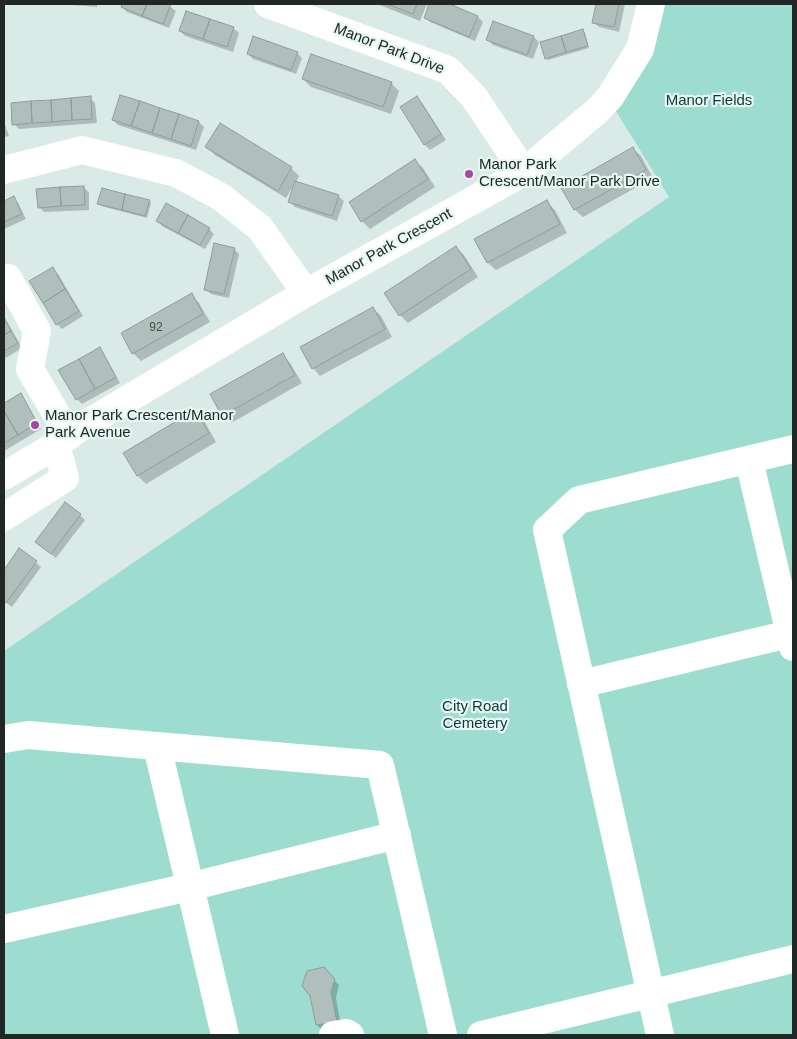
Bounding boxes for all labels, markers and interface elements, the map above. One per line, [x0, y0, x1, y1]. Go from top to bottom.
street label: Manor Park Drive [331, 20, 447, 78]
park label: Manor Fields [666, 92, 752, 110]
place label: Manor Park Crescent/Manor Park Drive [479, 156, 660, 191]
marker: Manor Park Crescent/Manor Park Drive [463, 168, 475, 180]
street label: Manor Park Crescent [323, 205, 455, 289]
house number: 92 [149, 321, 163, 335]
place label: Manor Park Crescent/Manor Park Avenue [45, 407, 233, 442]
marker: Manor Park Crescent/Manor Park Avenue [29, 419, 41, 431]
park label: City Road Cemetery [442, 698, 508, 733]

